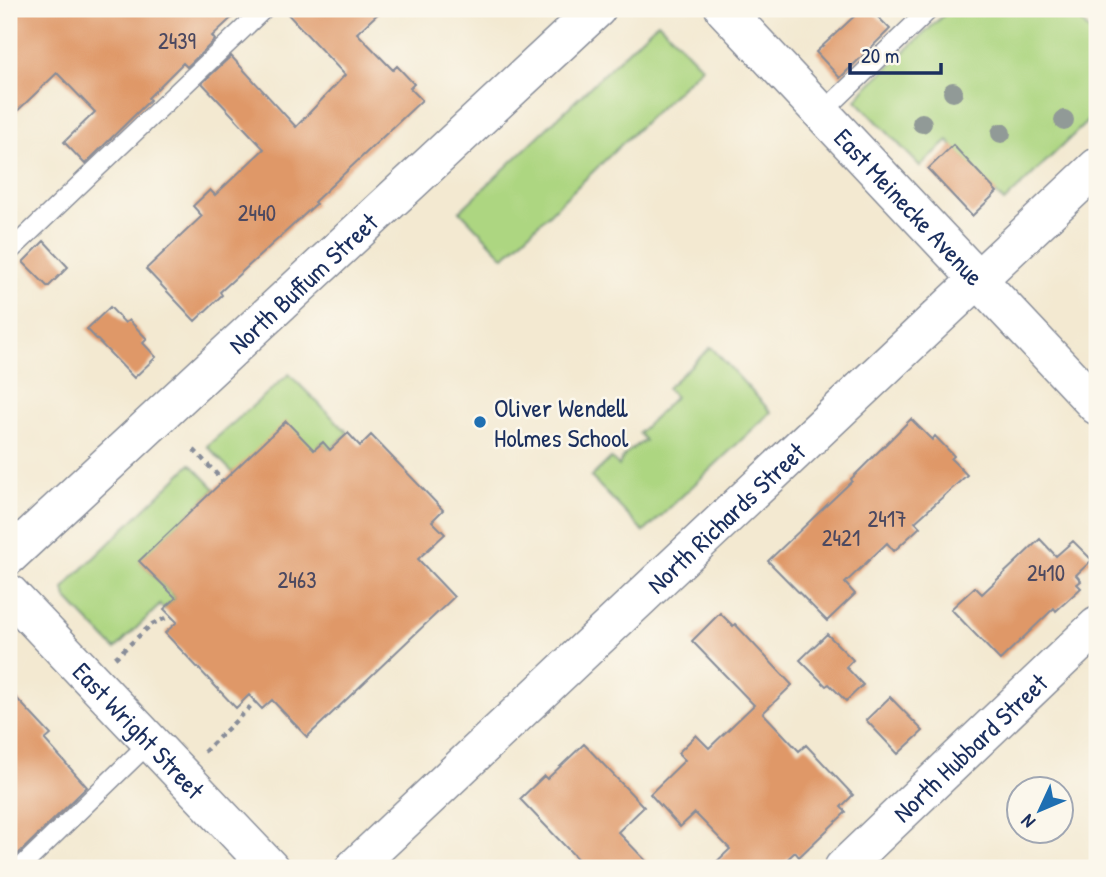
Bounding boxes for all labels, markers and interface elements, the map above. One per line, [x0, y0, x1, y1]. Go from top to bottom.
house number: 2439 [158, 25, 196, 56]
scale bar [850, 32, 942, 76]
text: 20 m [861, 41, 899, 70]
street label: East Meinecke Avenue [827, 120, 992, 293]
house number: 2440 [238, 197, 276, 228]
street label: North Buffum Street [220, 204, 386, 361]
place label: Oliver Wendell Holmes School [494, 390, 629, 455]
marker: Oliver Wendell Holmes School [472, 414, 488, 430]
street label: North Richards Street [639, 433, 813, 601]
house number: 2417 [867, 503, 907, 534]
house number: 2421 [822, 522, 860, 553]
house number: 2410 [1027, 557, 1065, 588]
house number: 2463 [278, 564, 316, 595]
street label: East Wright Street [66, 654, 213, 807]
street label: North Hubbard Street [887, 666, 1053, 828]
north arrow [1004, 776, 1074, 846]

